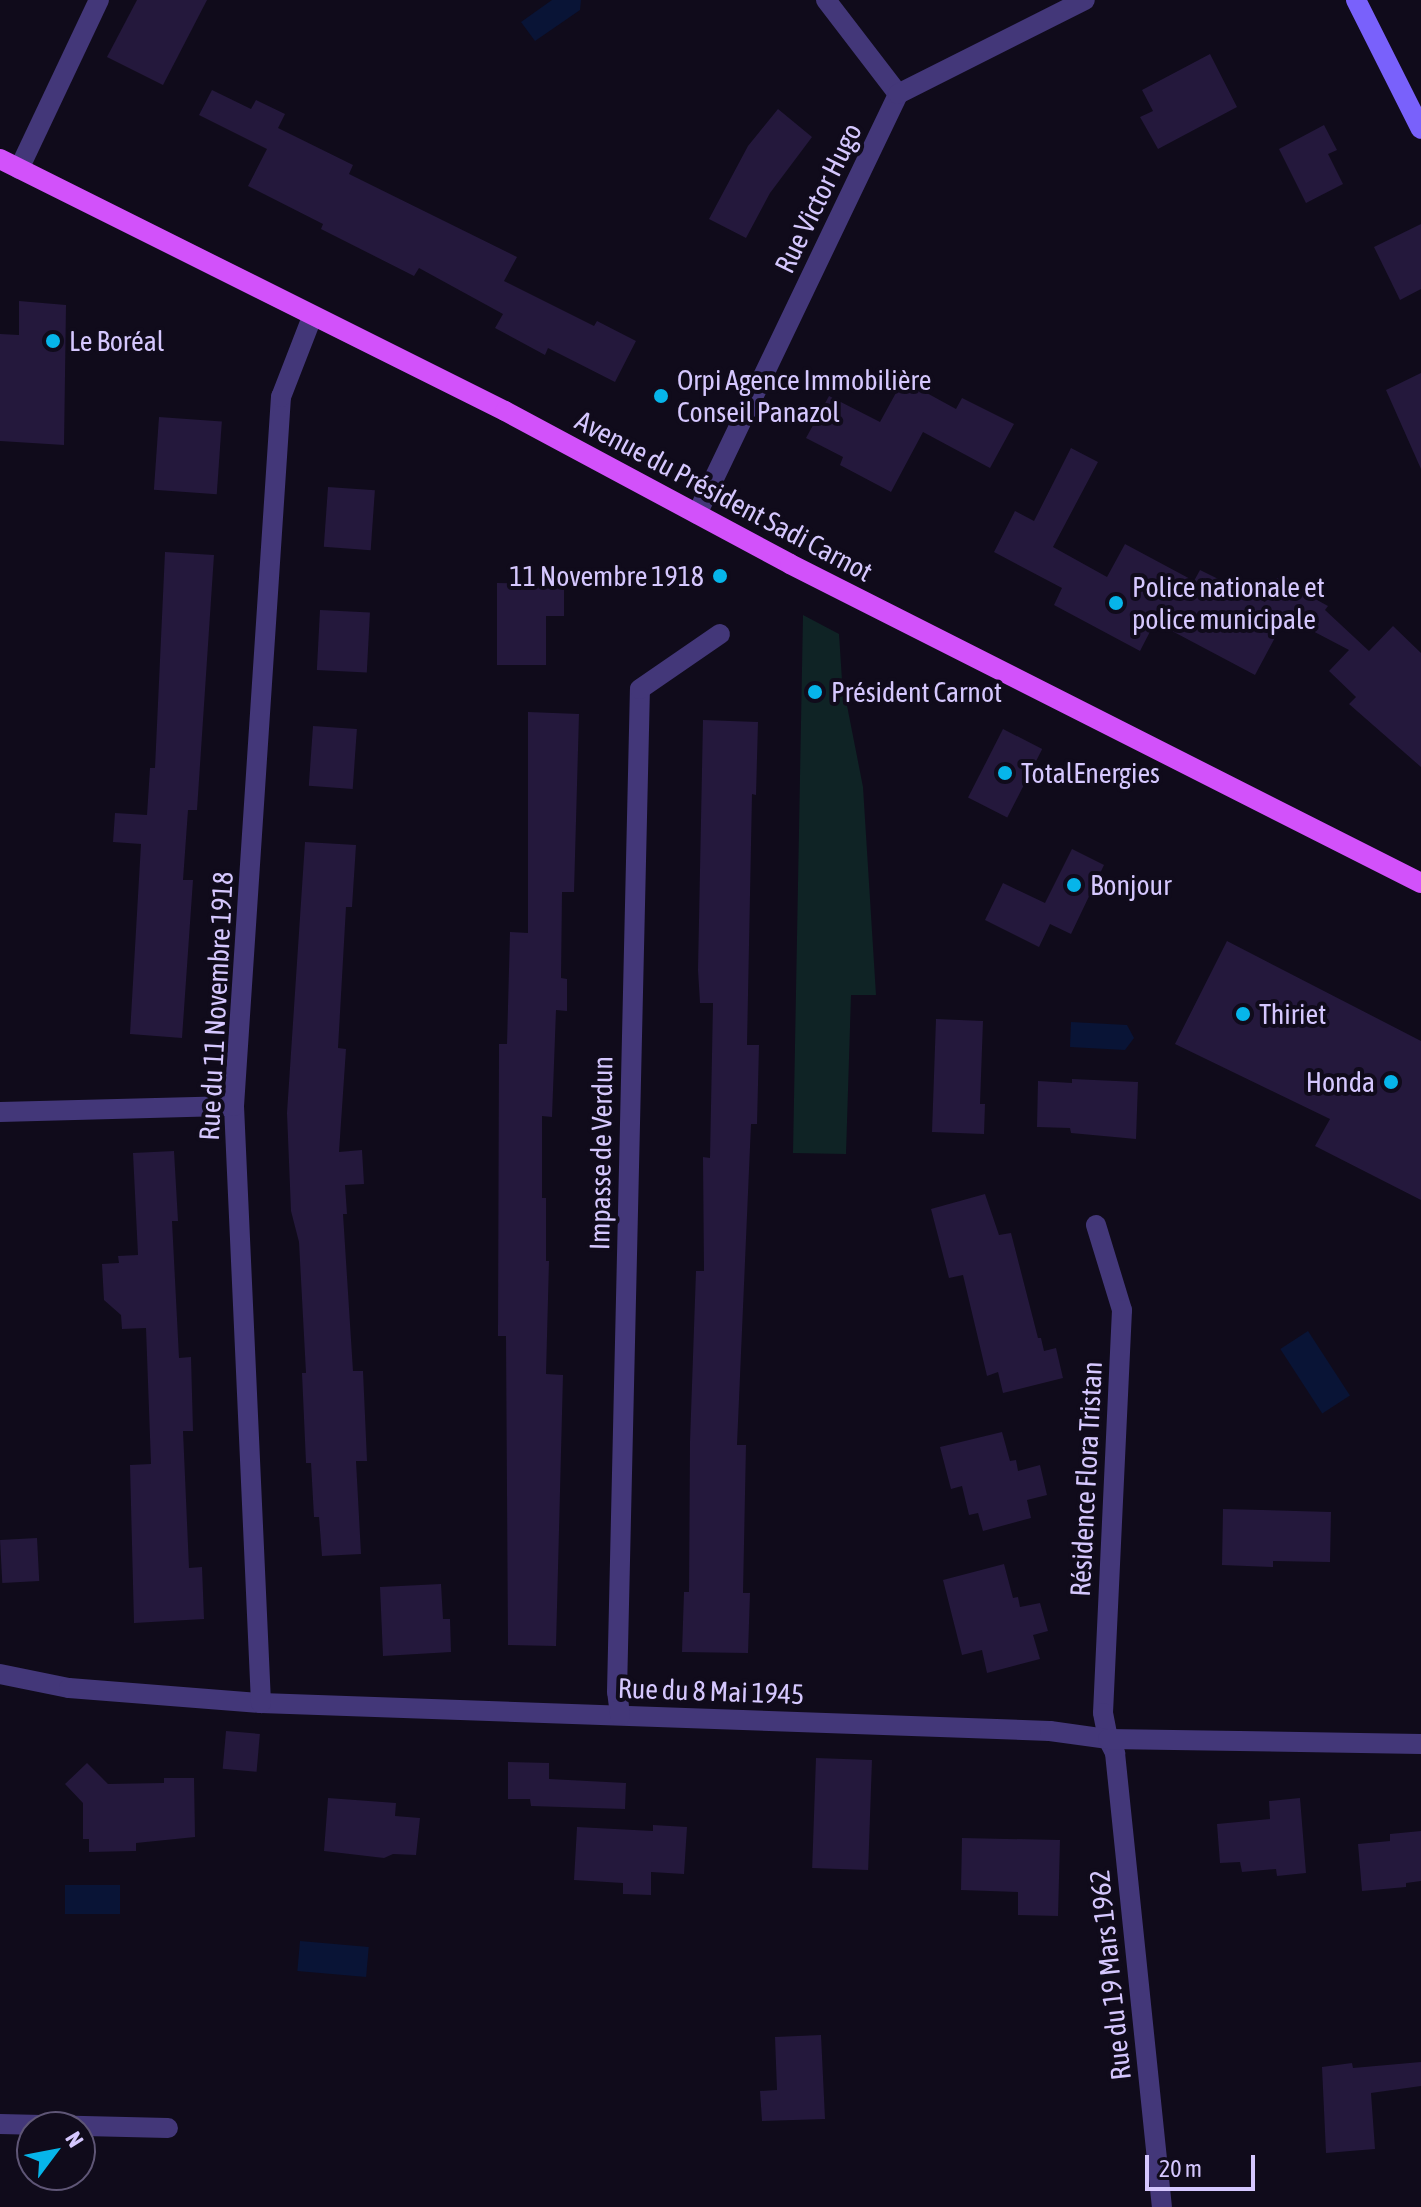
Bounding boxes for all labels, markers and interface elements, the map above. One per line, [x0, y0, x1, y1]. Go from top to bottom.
street label: Rue Victor Hugo [767, 118, 869, 278]
place label: Le Boréal [69, 324, 164, 358]
marker: Le Boréal [44, 332, 62, 350]
place label: Orpi Agence Immobilière Conseil Panazol [677, 363, 931, 429]
marker: Orpi Agence Immobilière Conseil Panazol [652, 387, 670, 405]
street label: Avenue du Président Sadi Carnot [570, 403, 878, 589]
place label: 11 Novembre 1918 [510, 559, 704, 593]
marker: 11 Novembre 1918 [711, 567, 729, 585]
place label: Police nationale et police municipale [1132, 570, 1325, 636]
marker: Police nationale et police municipale [1107, 594, 1125, 612]
place label: Président Carnot [831, 675, 1002, 709]
marker: Président Carnot [806, 683, 824, 701]
place label: TotalEnergies [1021, 756, 1160, 790]
marker: TotalEnergies [996, 764, 1014, 782]
place label: Bonjour [1090, 868, 1171, 902]
street label: Rue du 11 Novembre 1918 [192, 871, 240, 1141]
marker: Bonjour [1065, 876, 1083, 894]
place label: Thiriet [1259, 997, 1326, 1031]
marker: Thiriet [1234, 1005, 1252, 1023]
street label: Impasse de Verdun [583, 1056, 619, 1250]
place label: Honda [1306, 1065, 1375, 1099]
marker: Honda [1382, 1073, 1400, 1091]
street label: Résidence Flora Tristan [1063, 1361, 1109, 1597]
street label: Rue du 8 Mai 1945 [617, 1671, 805, 1711]
street label: Rue du 19 Mars 1962 [1082, 1868, 1138, 2082]
north arrow [16, 2111, 96, 2191]
text: N [60, 2127, 89, 2152]
scale bar [1149, 2139, 1259, 2189]
text: 20 m [1159, 2155, 1202, 2182]

